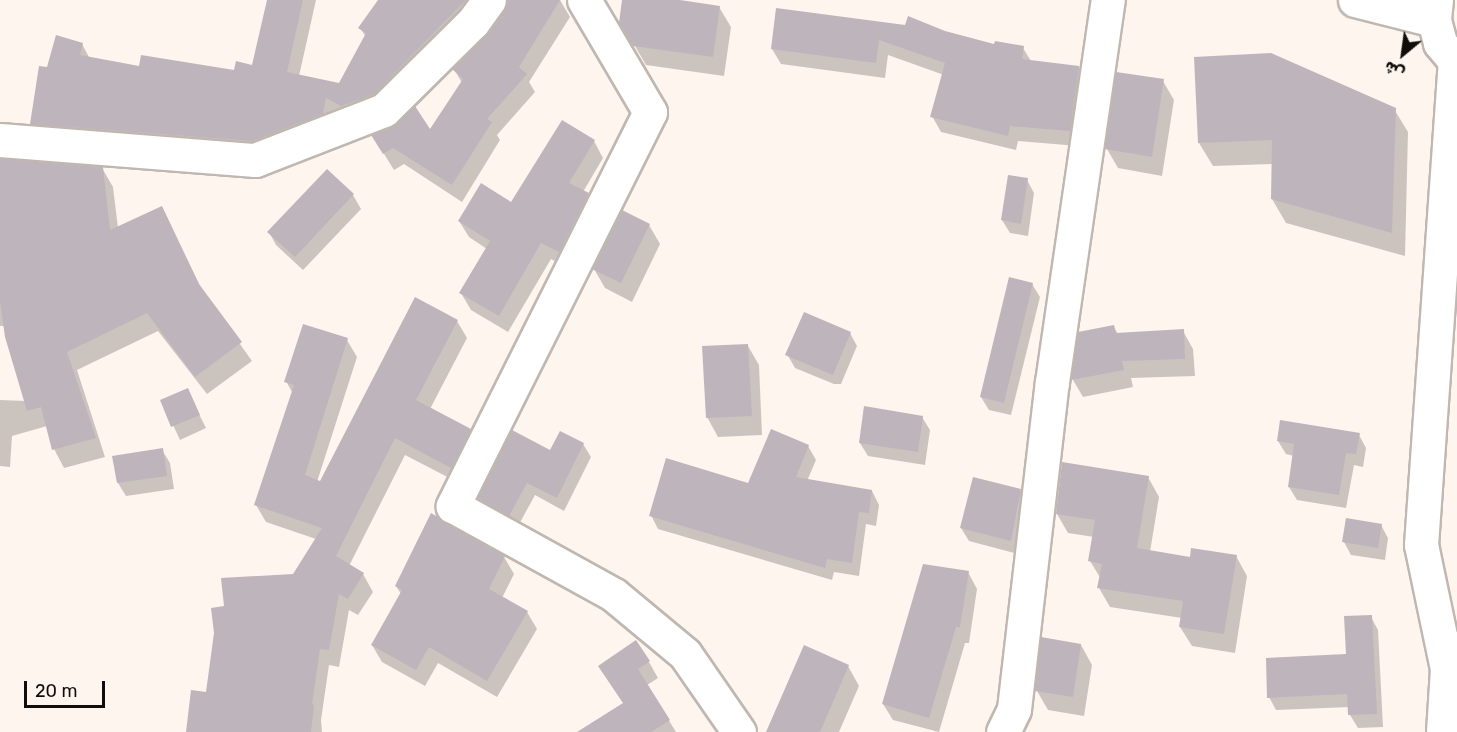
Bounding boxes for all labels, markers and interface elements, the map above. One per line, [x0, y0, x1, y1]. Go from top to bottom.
north arrow [1373, 24, 1433, 84]
text: ش [1381, 57, 1408, 83]
scale bar [27, 669, 108, 707]
text: 20 m [35, 680, 77, 702]

